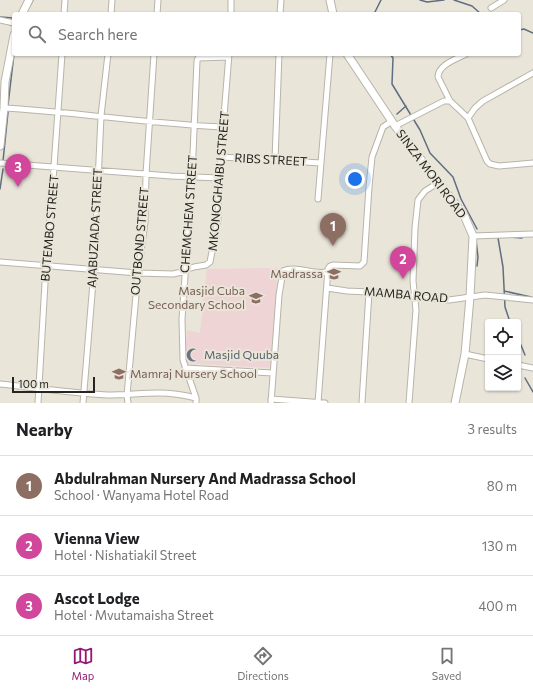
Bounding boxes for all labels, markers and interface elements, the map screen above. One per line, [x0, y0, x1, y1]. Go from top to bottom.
search box [12, 12, 521, 56]
icon: search [26, 23, 48, 45]
text: Search here [58, 25, 137, 43]
street label: MKONOGHAIBU STREET [205, 110, 231, 252]
street label: SINZA MORI ROAD [394, 126, 470, 221]
street label: RIBS STREET [234, 150, 308, 168]
pin: 3 [5, 154, 31, 187]
street label: CHEMCHEM STREET [177, 154, 199, 273]
street label: AJABUZIADA STREET [84, 167, 105, 288]
your location [345, 169, 365, 189]
street label: BUTEMBO STREET [37, 174, 61, 282]
street label: OUTBOND STREET [127, 186, 151, 296]
pin: 1 [320, 213, 346, 246]
pin: 2 [390, 246, 416, 279]
place label: Madrassa [270, 266, 323, 280]
school or university icon: Madrassa [326, 266, 342, 282]
place label: Masjid Cuba Secondary School [148, 283, 245, 311]
street label: MAMBA ROAD [364, 283, 449, 305]
school or university icon: Masjid Cuba Secondary School [248, 290, 264, 306]
map controls [485, 319, 521, 391]
button: locate [485, 319, 521, 355]
mosque icon: Masjid Quuba [185, 347, 201, 363]
place label: Masjid Quuba [204, 347, 279, 361]
button: layers [485, 355, 521, 391]
school or university icon: Mamraj Nursery School [111, 366, 127, 382]
place label: Mamraj Nursery School [130, 366, 257, 380]
scale bar [12, 375, 95, 394]
text: 100 m [18, 377, 49, 390]
text: Nearby [16, 419, 73, 440]
text: 3 results [468, 421, 517, 437]
text: Abdulrahman Nursery And Madrassa School [54, 469, 356, 487]
text: 1 [26, 478, 32, 494]
text: 80 m [487, 478, 517, 494]
text: School · Wanyama Hotel Road [54, 487, 229, 503]
text: Vienna View [54, 529, 140, 547]
text: 2 [25, 538, 33, 554]
text: 130 m [482, 538, 517, 554]
text: Hotel · Nishatiakil Street [54, 547, 197, 563]
text: Ascot Lodge [54, 589, 140, 607]
text: 3 [25, 598, 33, 614]
text: 400 m [478, 598, 517, 614]
text: Hotel · Mvutamaisha Street [54, 607, 214, 623]
tab: Map [72, 645, 94, 682]
tab: Directions [237, 645, 289, 682]
tab: Saved [432, 645, 461, 682]

